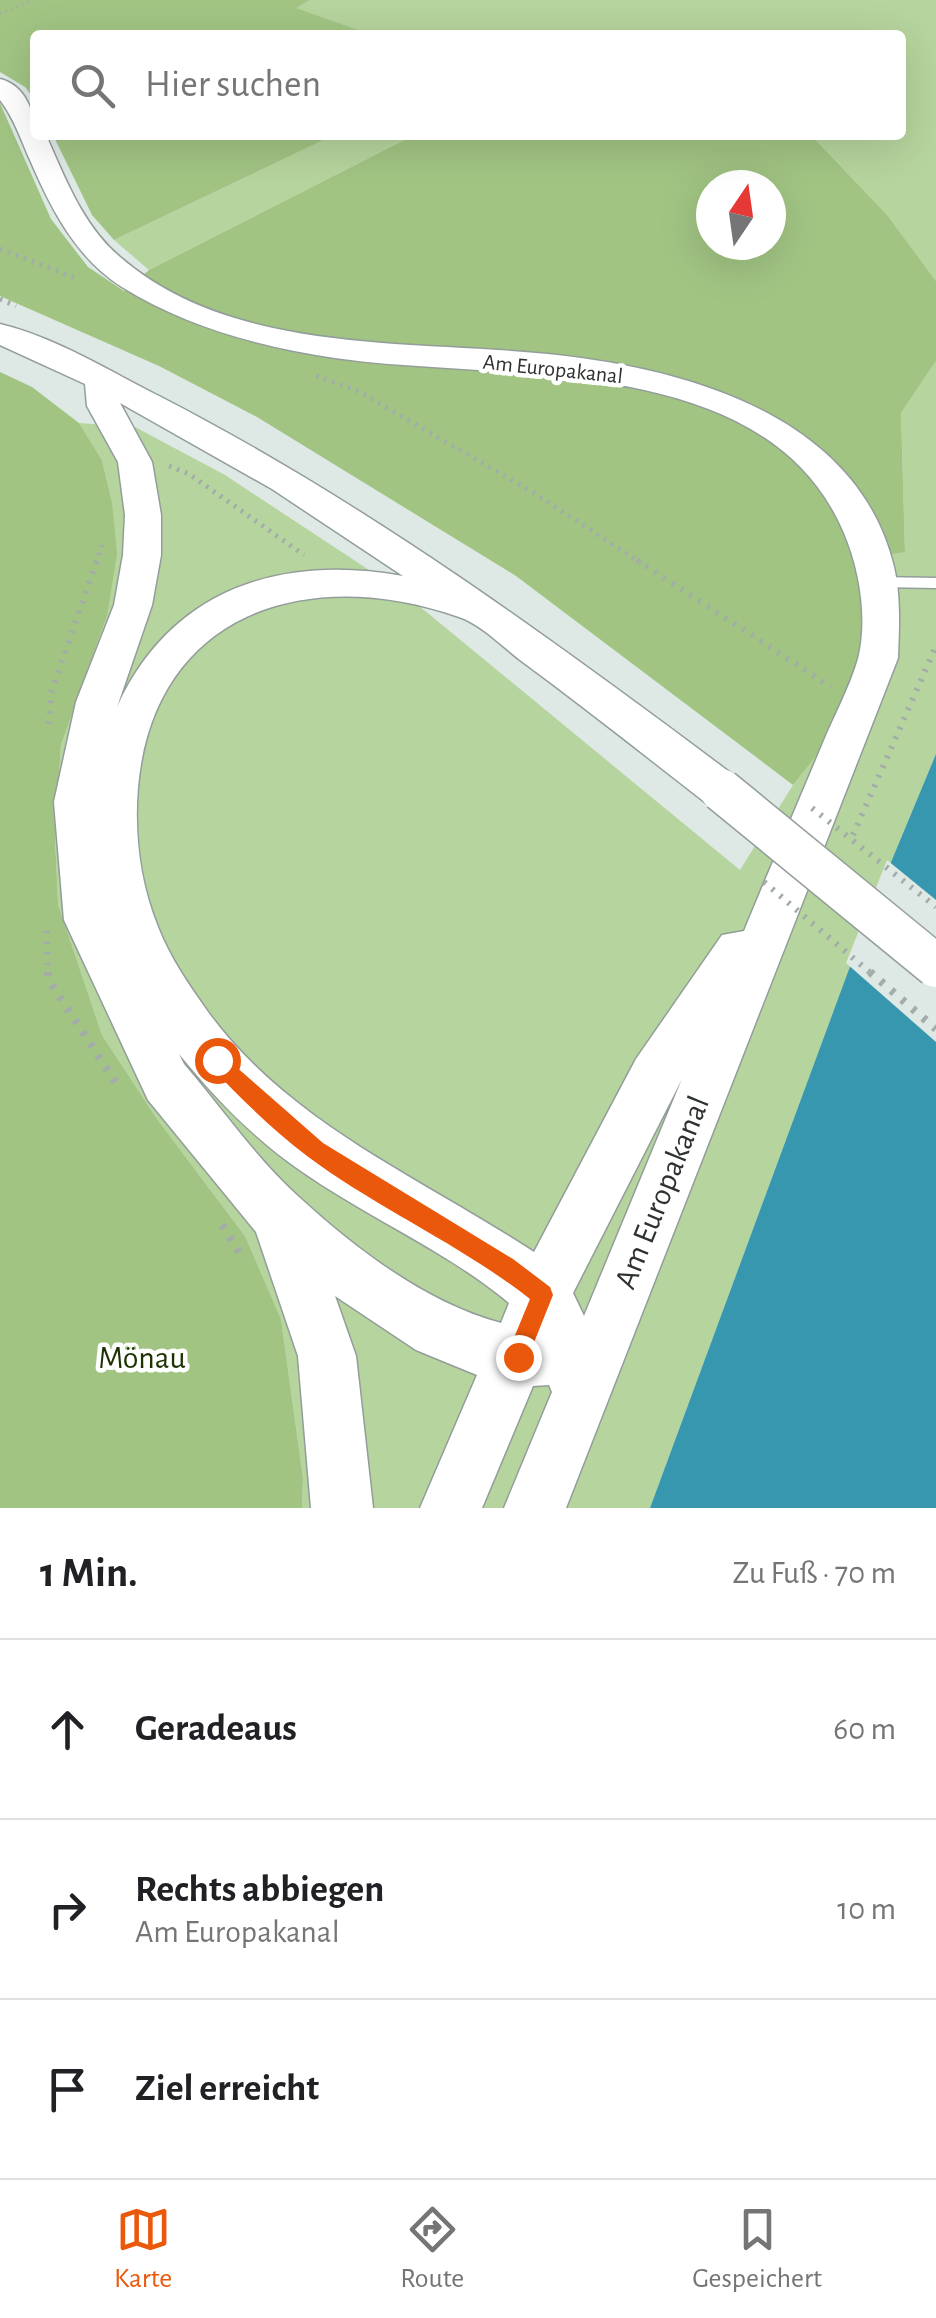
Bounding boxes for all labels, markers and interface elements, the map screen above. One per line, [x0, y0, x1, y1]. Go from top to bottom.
search box [30, 30, 906, 140]
icon: search [65, 58, 120, 113]
text: Hier suchen [145, 66, 321, 104]
north arrow [696, 170, 786, 260]
street label: Am Europakanal [482, 351, 624, 387]
route start [195, 1038, 241, 1084]
street label: Am Europakanal [609, 1092, 715, 1293]
route end [496, 1335, 542, 1381]
park label: Mönau [98, 1342, 186, 1374]
text: 1 Min. [40, 1552, 138, 1594]
text: Zu Fuß · 70 m [733, 1557, 896, 1589]
icon: ahead [40, 1702, 95, 1757]
text: Geradeaus [135, 1710, 297, 1748]
text: 60 m [833, 1713, 896, 1745]
text: Rechts abbiegen [135, 1871, 384, 1909]
icon: right [40, 1882, 95, 1937]
text: 10 m [837, 1893, 896, 1925]
text: Am Europakanal [135, 1916, 340, 1948]
icon: arrive [40, 2062, 95, 2117]
text: Ziel erreicht [135, 2070, 319, 2108]
tab: Karte [114, 2202, 172, 2296]
tab: Route [400, 2202, 464, 2296]
tab: Gespeichert [692, 2202, 822, 2296]

